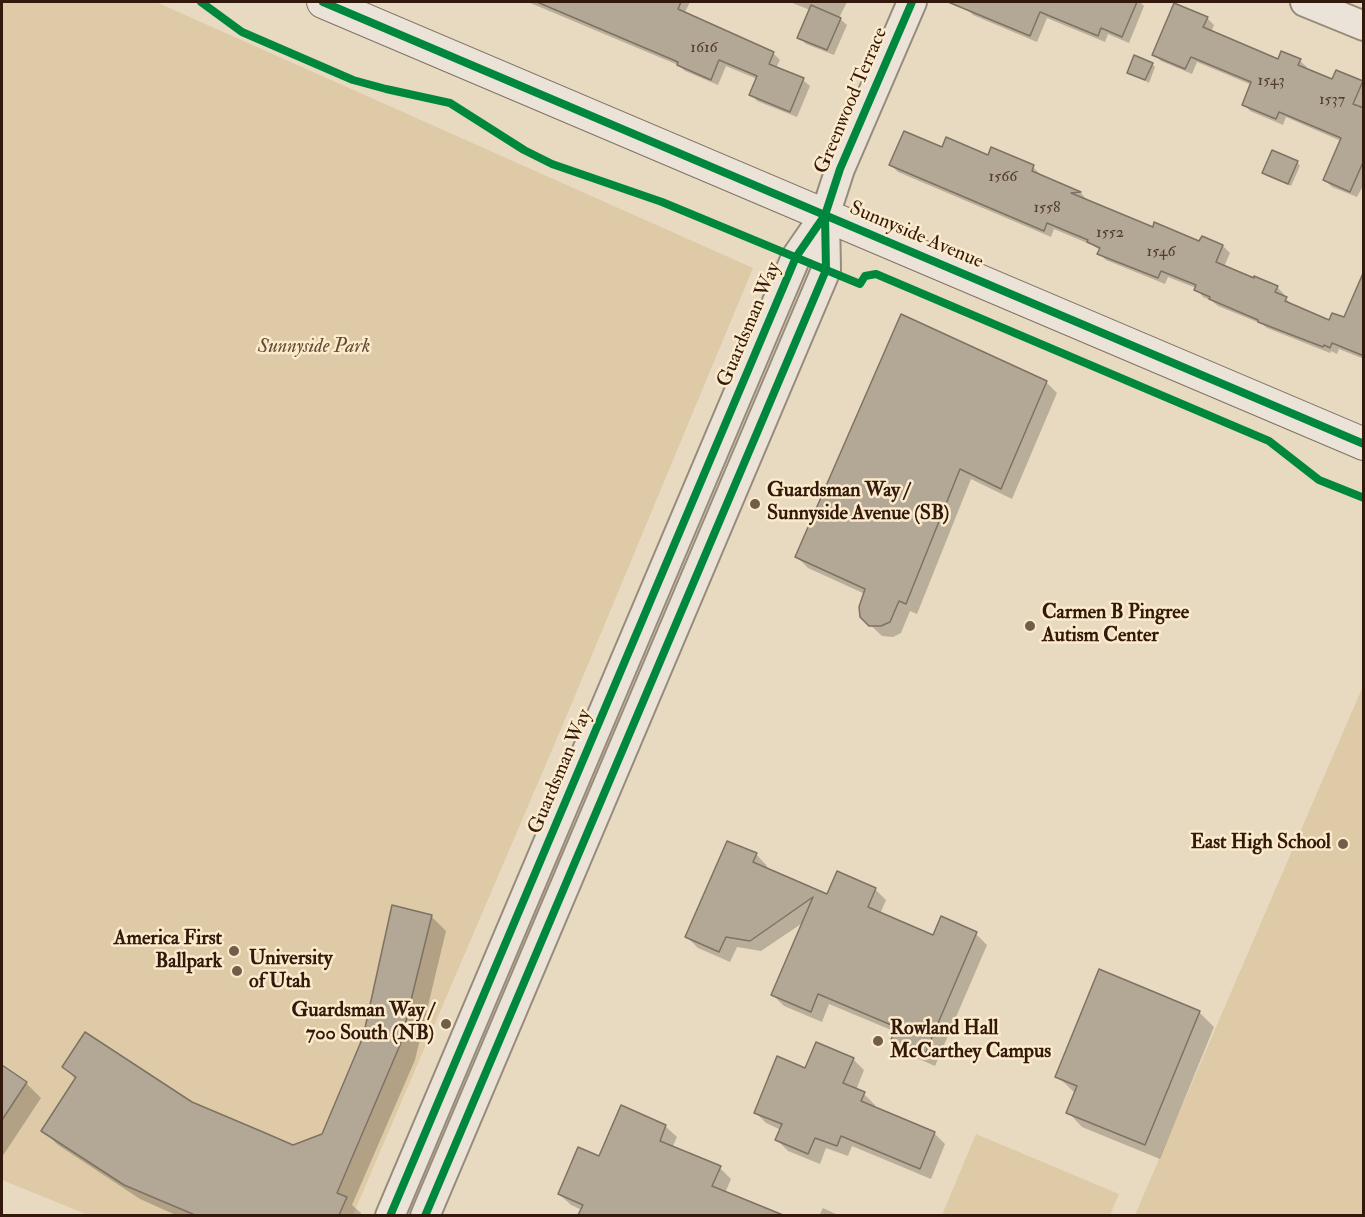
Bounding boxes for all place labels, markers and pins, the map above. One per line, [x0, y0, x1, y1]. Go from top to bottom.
place label: Guardsman Way / Sunnyside Avenue (SB) [767, 480, 949, 527]
marker: Guardsman Way / Sunnyside Avenue (SB) [748, 497, 762, 511]
place label: Carmen B Pingree Autism Center [1042, 602, 1189, 649]
marker: Carmen B Pingree Autism Center [1023, 619, 1037, 633]
place label: East High School [1191, 832, 1331, 856]
marker: East High School [1336, 837, 1350, 851]
place label: America First Ballpark [114, 928, 222, 975]
marker: America First Ballpark [227, 944, 241, 958]
place label: University of Utah [249, 948, 332, 995]
marker: University of Utah [230, 964, 244, 978]
place label: Guardsman Way / 700 South (NB) [292, 1000, 434, 1047]
marker: Guardsman Way / 700 South (NB) [439, 1017, 453, 1031]
place label: Rowland Hall McCarthey Campus [890, 1018, 1051, 1065]
marker: Rowland Hall McCarthey Campus [871, 1034, 885, 1048]

